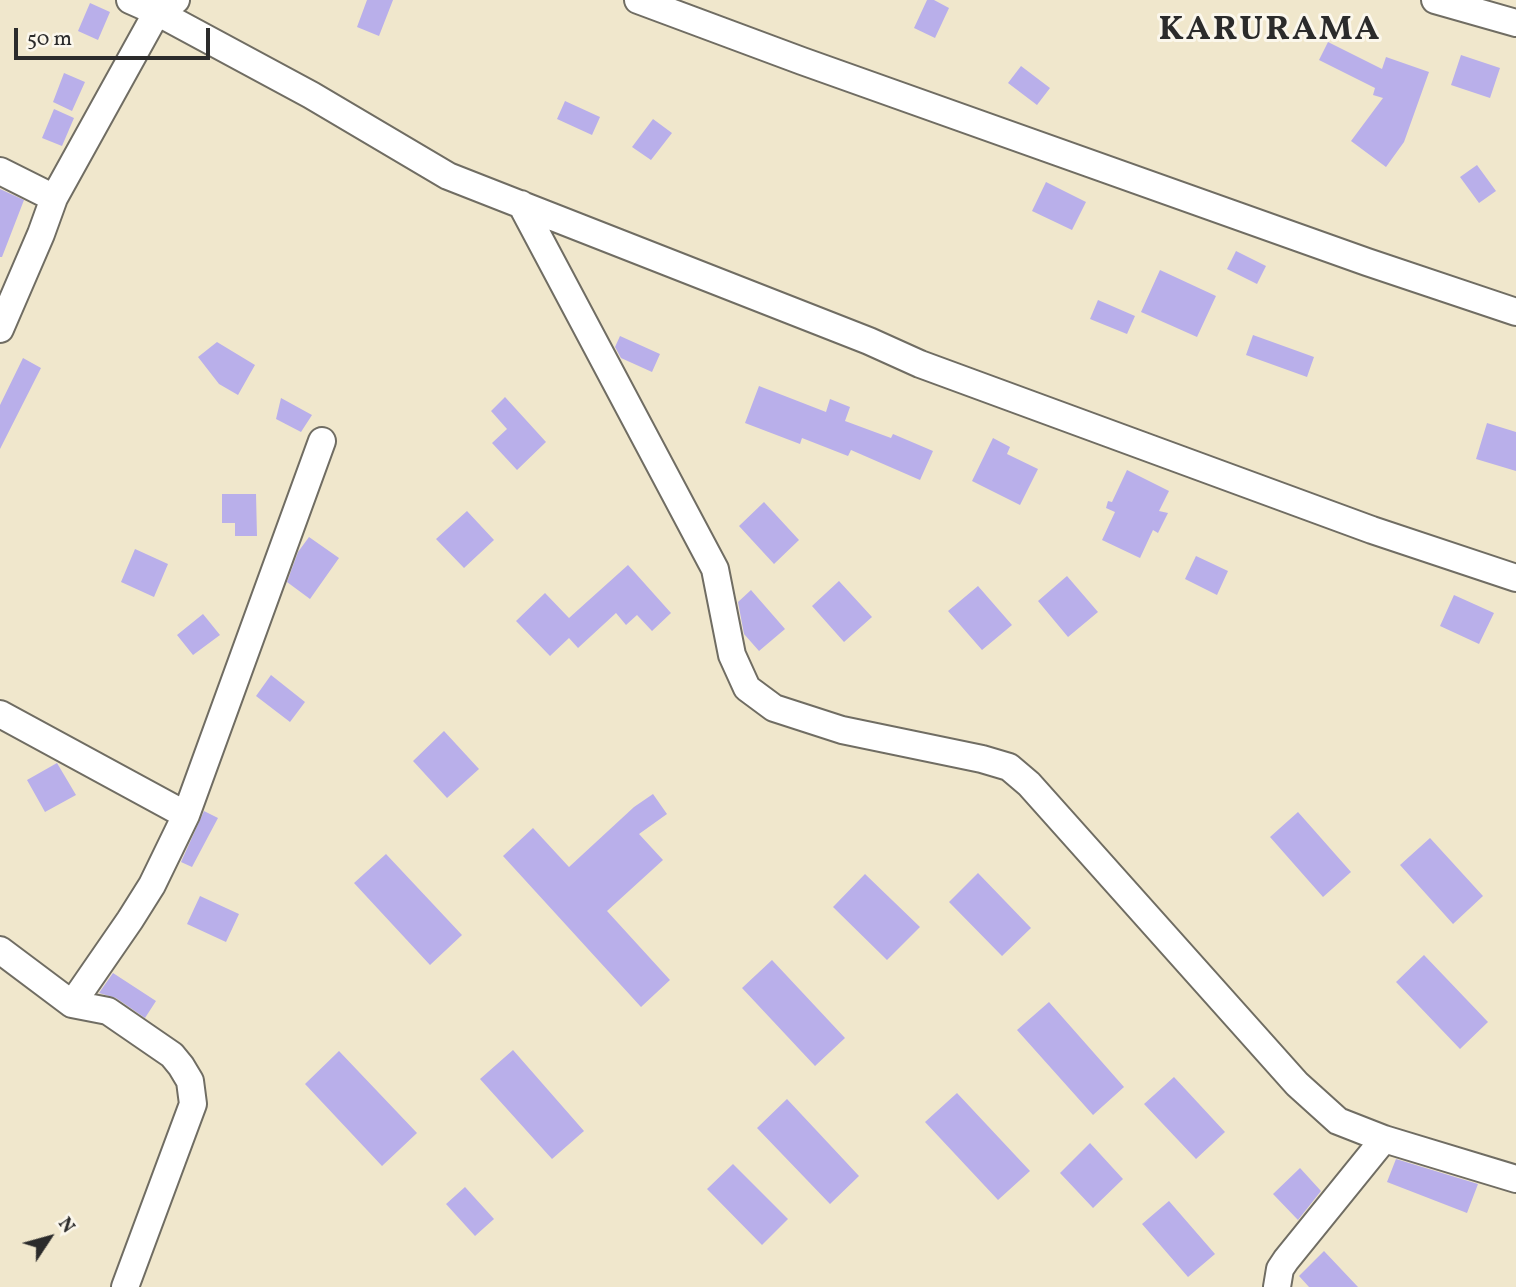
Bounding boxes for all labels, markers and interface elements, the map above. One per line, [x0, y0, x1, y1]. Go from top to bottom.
district label: KARURAMA [1160, 12, 1380, 54]
scale bar [18, 14, 214, 58]
text: 50 m [27, 25, 72, 54]
north arrow [14, 1203, 84, 1273]
text: N [51, 1212, 81, 1239]

